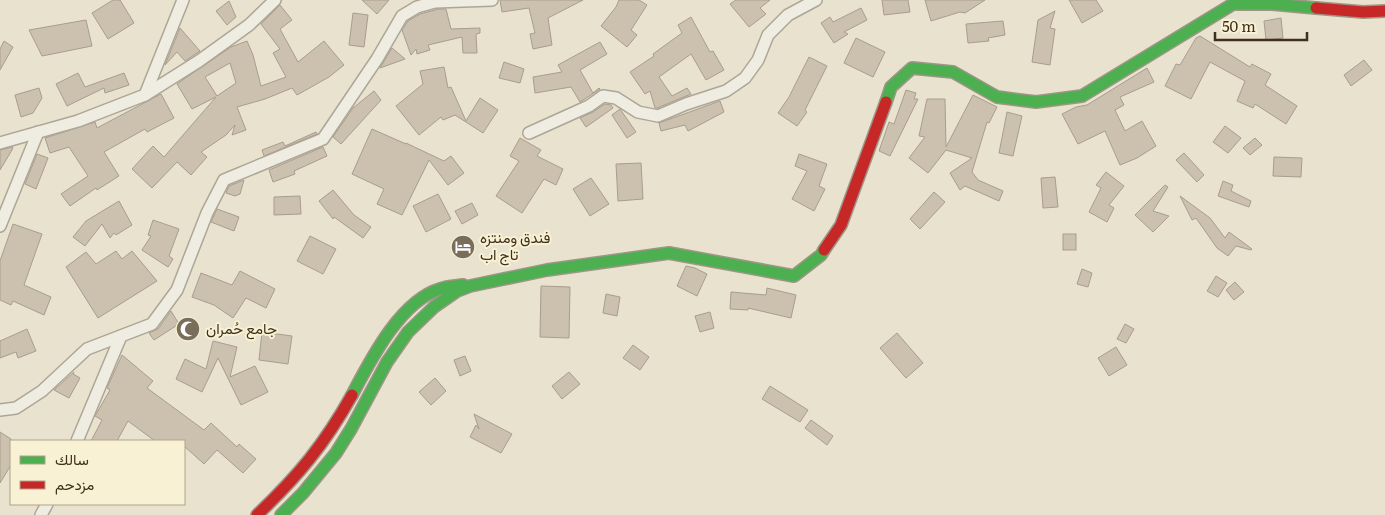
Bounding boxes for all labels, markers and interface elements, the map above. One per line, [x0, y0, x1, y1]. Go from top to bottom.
scale bar [1215, 10, 1308, 42]
text: 50 m [1222, 14, 1256, 37]
place label: فندق ومنتزه تاج اب [480, 225, 550, 266]
hotel icon: فندق ومنتزه تاج اب [450, 234, 476, 260]
mosque icon: جامع حُمران [175, 316, 201, 342]
place label: جامع حُمران [206, 316, 277, 340]
legend [10, 440, 185, 505]
text: سالك [55, 447, 89, 470]
text: مزدحم [55, 472, 94, 495]

